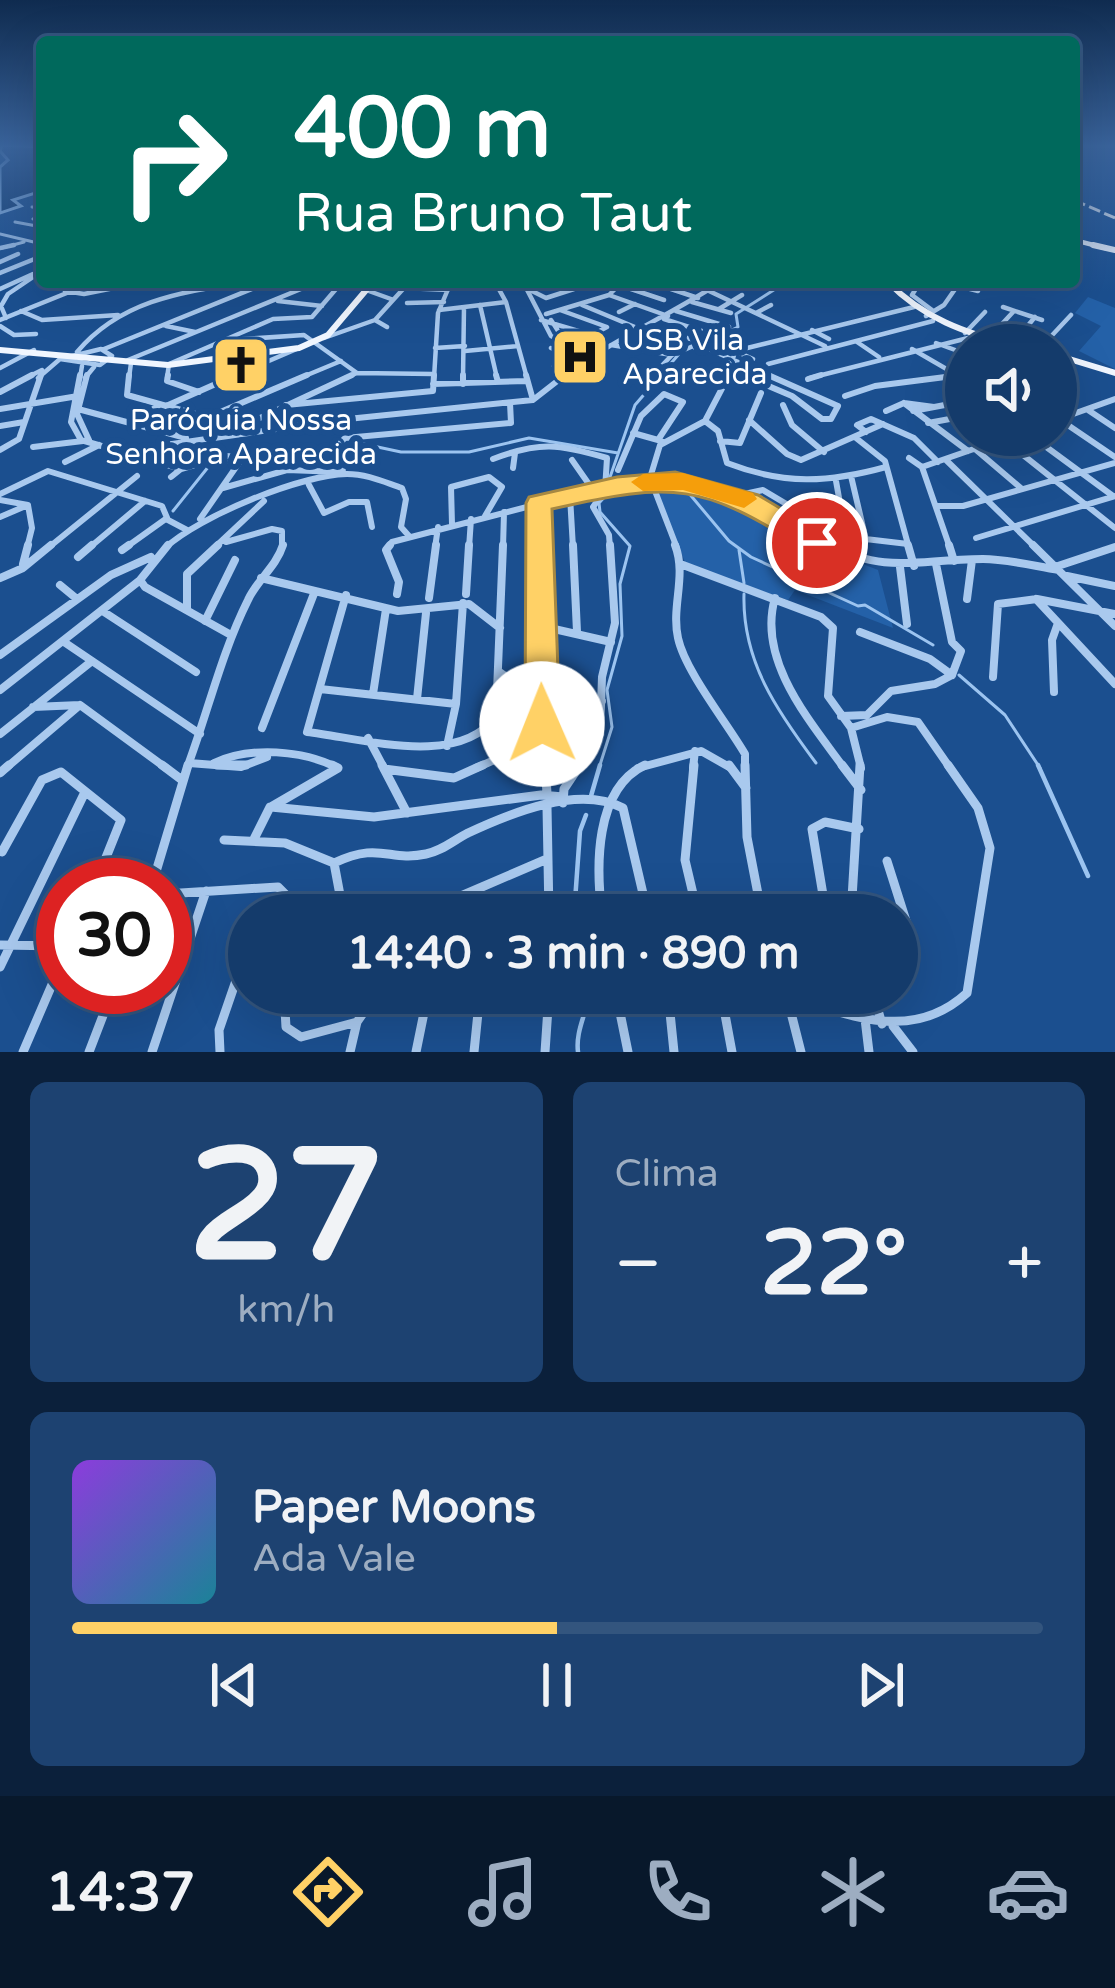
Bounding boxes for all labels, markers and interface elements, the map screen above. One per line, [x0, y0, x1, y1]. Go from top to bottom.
text: 400 m [294, 79, 551, 180]
icon: right [96, 84, 252, 240]
text: Rua Bruno Taut [294, 181, 692, 246]
place label: USB Vila Aparecida [622, 322, 767, 393]
map controls [945, 324, 1077, 456]
button: sound [945, 324, 1077, 456]
hospital icon: USB Vila Aparecida [549, 326, 611, 388]
church icon: Paróquia Nossa Senhora Aparecida [210, 334, 272, 396]
place label: Paróquia Nossa Senhora Aparecida [105, 402, 377, 473]
pin [766, 492, 868, 594]
icon: arrive [784, 510, 850, 576]
position arrow [479, 661, 605, 787]
speed limit sign: 30 [36, 858, 192, 1014]
text: 14:40 · 3 min · 890 m [347, 927, 799, 981]
text: 27 [188, 1114, 384, 1302]
text: Clima [615, 1150, 719, 1197]
text: 22° [760, 1210, 907, 1319]
text: − [615, 1224, 662, 1304]
text: + [1006, 1224, 1043, 1304]
text: km/h [237, 1286, 335, 1333]
text: Paper Moons [252, 1481, 536, 1535]
text: Ada Vale [252, 1535, 416, 1582]
icon: previous [201, 1652, 267, 1718]
icon: pause [524, 1652, 590, 1718]
icon: next [848, 1652, 914, 1718]
icon: directions [286, 1850, 370, 1934]
icon: music [461, 1850, 545, 1934]
icon: phone [636, 1850, 720, 1934]
icon: climate [811, 1850, 895, 1934]
icon: car [986, 1850, 1070, 1934]
text: 14:37 [45, 1860, 195, 1925]

